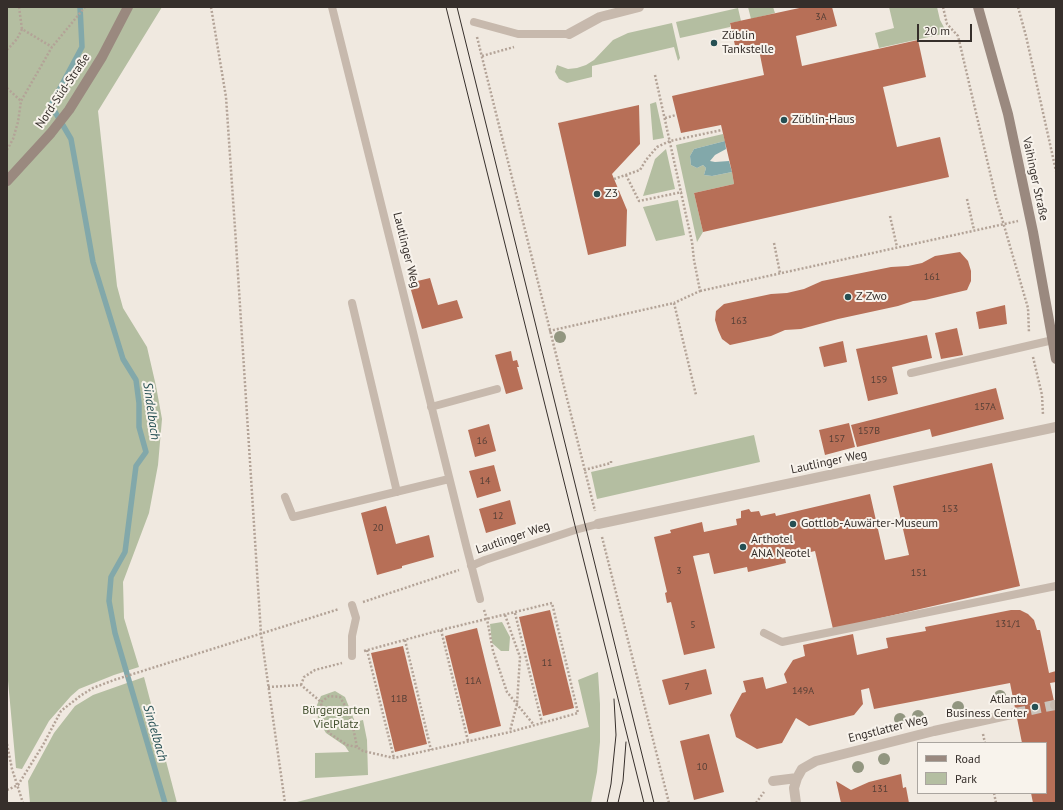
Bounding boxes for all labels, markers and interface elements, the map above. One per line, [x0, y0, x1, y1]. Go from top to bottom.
house number: 3A [815, 11, 827, 23]
scale bar [919, 16, 974, 42]
text: 20 m [924, 23, 950, 38]
place label: Züblin Tankstelle [722, 29, 774, 57]
marker: Züblin Tankstelle [709, 38, 719, 48]
street label: Nord-Süd-Straße [33, 51, 93, 131]
place label: Züblin-Haus [792, 113, 855, 127]
marker: Züblin-Haus [779, 115, 789, 125]
street label: Vaihinger Straße [1019, 136, 1051, 222]
place label: Z3 [605, 187, 618, 201]
marker: Z3 [592, 189, 602, 199]
street label: Lautlinger Weg [390, 211, 422, 289]
house number: 161 [924, 271, 940, 283]
place label: Z Zwo [856, 290, 887, 304]
marker: Z Zwo [843, 292, 853, 302]
house number: 163 [731, 315, 747, 327]
house number: 159 [871, 374, 887, 386]
water label: Sindelbach [139, 381, 163, 441]
house number: 157A [974, 401, 996, 413]
house number: 157B [858, 425, 880, 437]
house number: 157 [829, 433, 845, 445]
house number: 16 [477, 435, 487, 447]
street label: Lautlinger Weg [790, 447, 868, 477]
house number: 14 [480, 475, 490, 487]
house number: 153 [942, 503, 958, 515]
house number: 12 [493, 510, 503, 522]
place label: Gottlob-Auwärter-Museum [801, 517, 938, 531]
street label: Lautlinger Weg [474, 519, 552, 557]
marker: Gottlob-Auwärter-Museum [788, 519, 798, 529]
house number: 20 [373, 522, 383, 534]
place label: Arthotel ANA Neotel [751, 533, 810, 561]
marker: Arthotel ANA Neotel [738, 542, 748, 552]
house number: 3 [676, 565, 682, 577]
house number: 151 [911, 567, 927, 579]
house number: 131/1 [995, 618, 1021, 630]
house number: 5 [690, 619, 696, 631]
house number: 11 [542, 657, 552, 669]
house number: 11A [465, 675, 481, 687]
house number: 7 [684, 681, 690, 693]
house number: 149A [792, 685, 814, 697]
house number: 11B [391, 693, 407, 705]
place label: Atlanta Business Center [946, 693, 1027, 721]
marker: Atlanta Business Center [1030, 702, 1040, 712]
water label: Sindelbach [139, 703, 171, 763]
park label: Bürgergarten VielPlatz [302, 704, 370, 732]
street label: Engstlatter Weg [847, 712, 929, 746]
legend [917, 742, 1047, 794]
text: Road [955, 751, 980, 766]
house number: 10 [697, 761, 707, 773]
text: Park [955, 771, 977, 786]
house number: 131 [872, 783, 888, 795]

